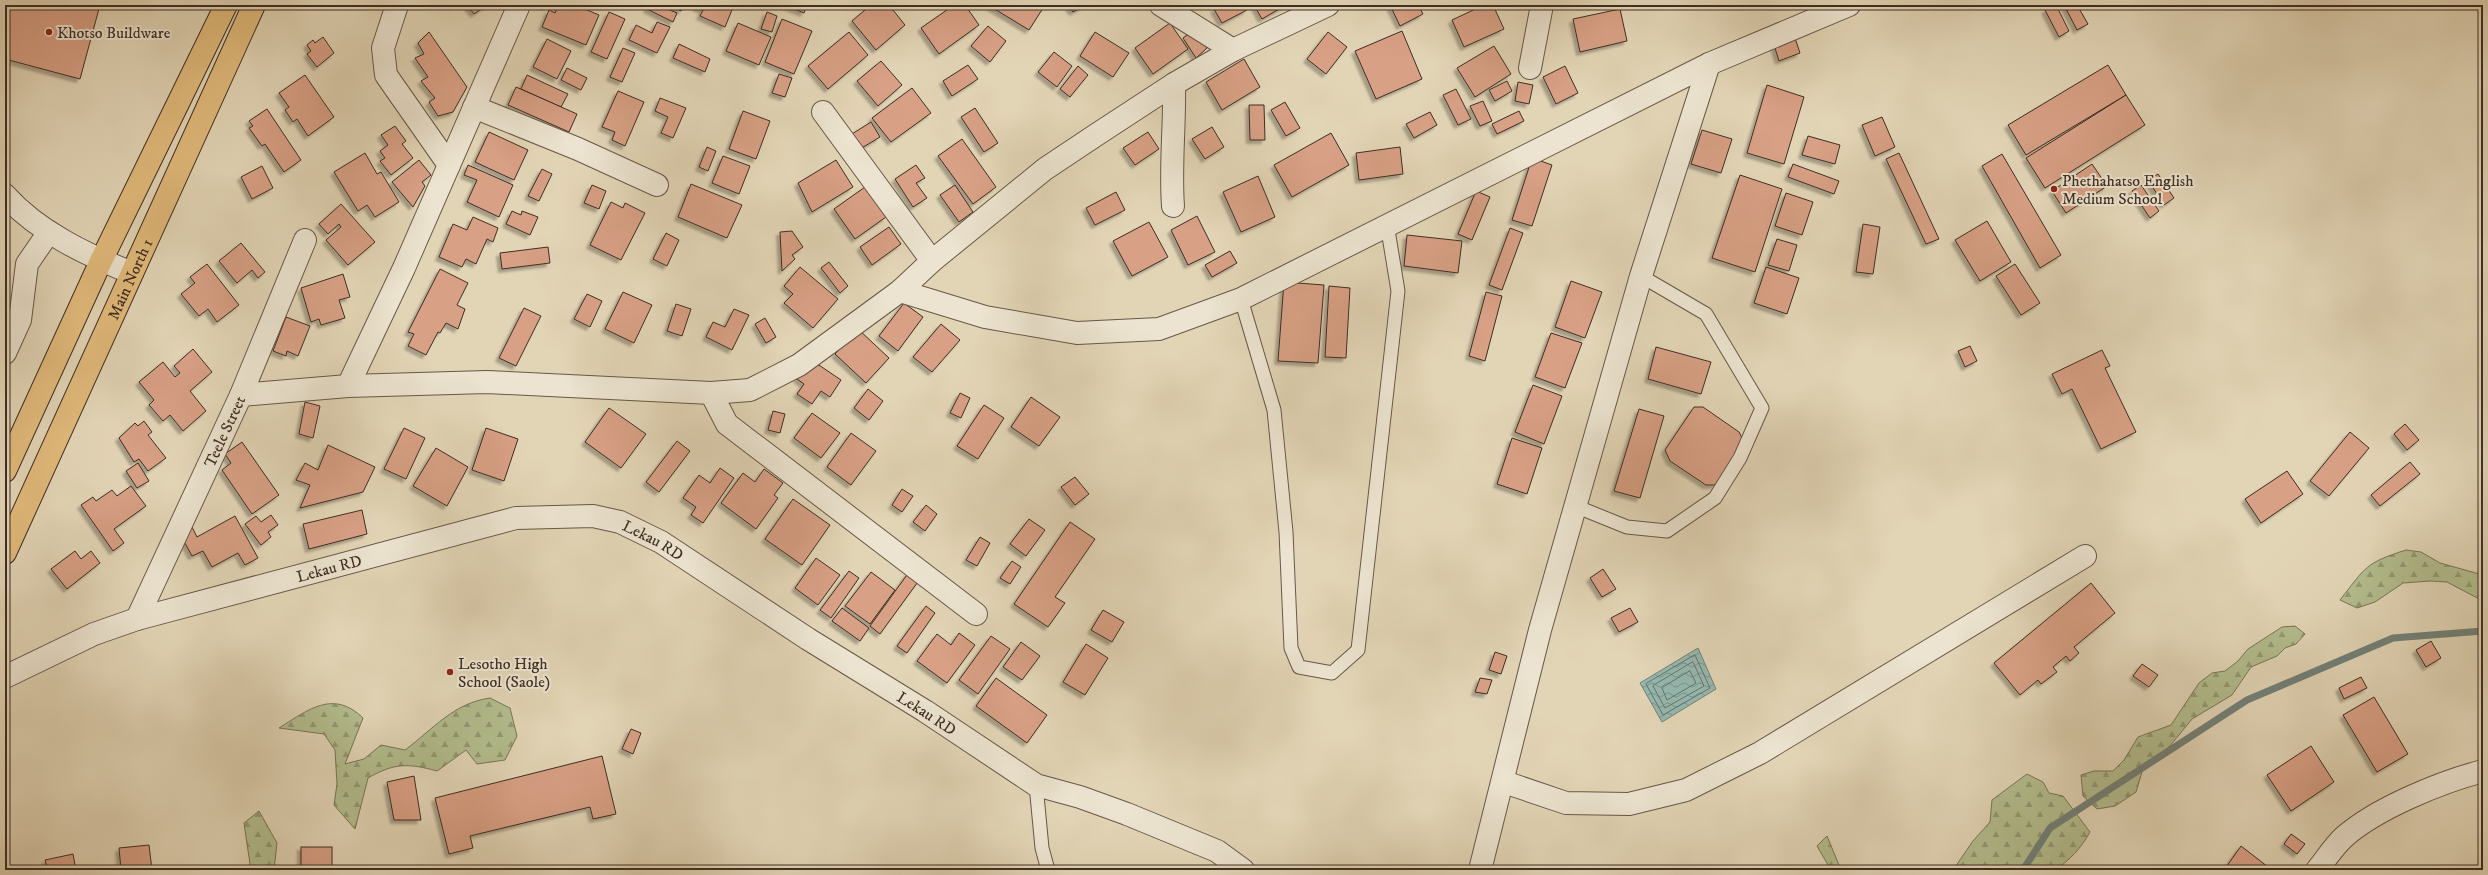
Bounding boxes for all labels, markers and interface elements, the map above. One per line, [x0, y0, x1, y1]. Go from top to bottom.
place label: Khotso Buildware [57, 23, 171, 43]
marker: Khotso Buildware [44, 27, 54, 37]
place label: Phethahatso English Medium School [2062, 171, 2194, 209]
marker: Phethahatso English Medium School [2049, 184, 2059, 194]
street label: Main North 1 [103, 236, 158, 323]
street label: Teele Street [200, 393, 250, 471]
street label: Lekau RD [619, 516, 687, 565]
street label: Lekau RD [294, 551, 364, 587]
place label: Lesotho High School (Saole) [458, 654, 550, 692]
marker: Lesotho High School (Saole) [445, 667, 455, 677]
street label: Lekau RD [893, 687, 960, 740]

